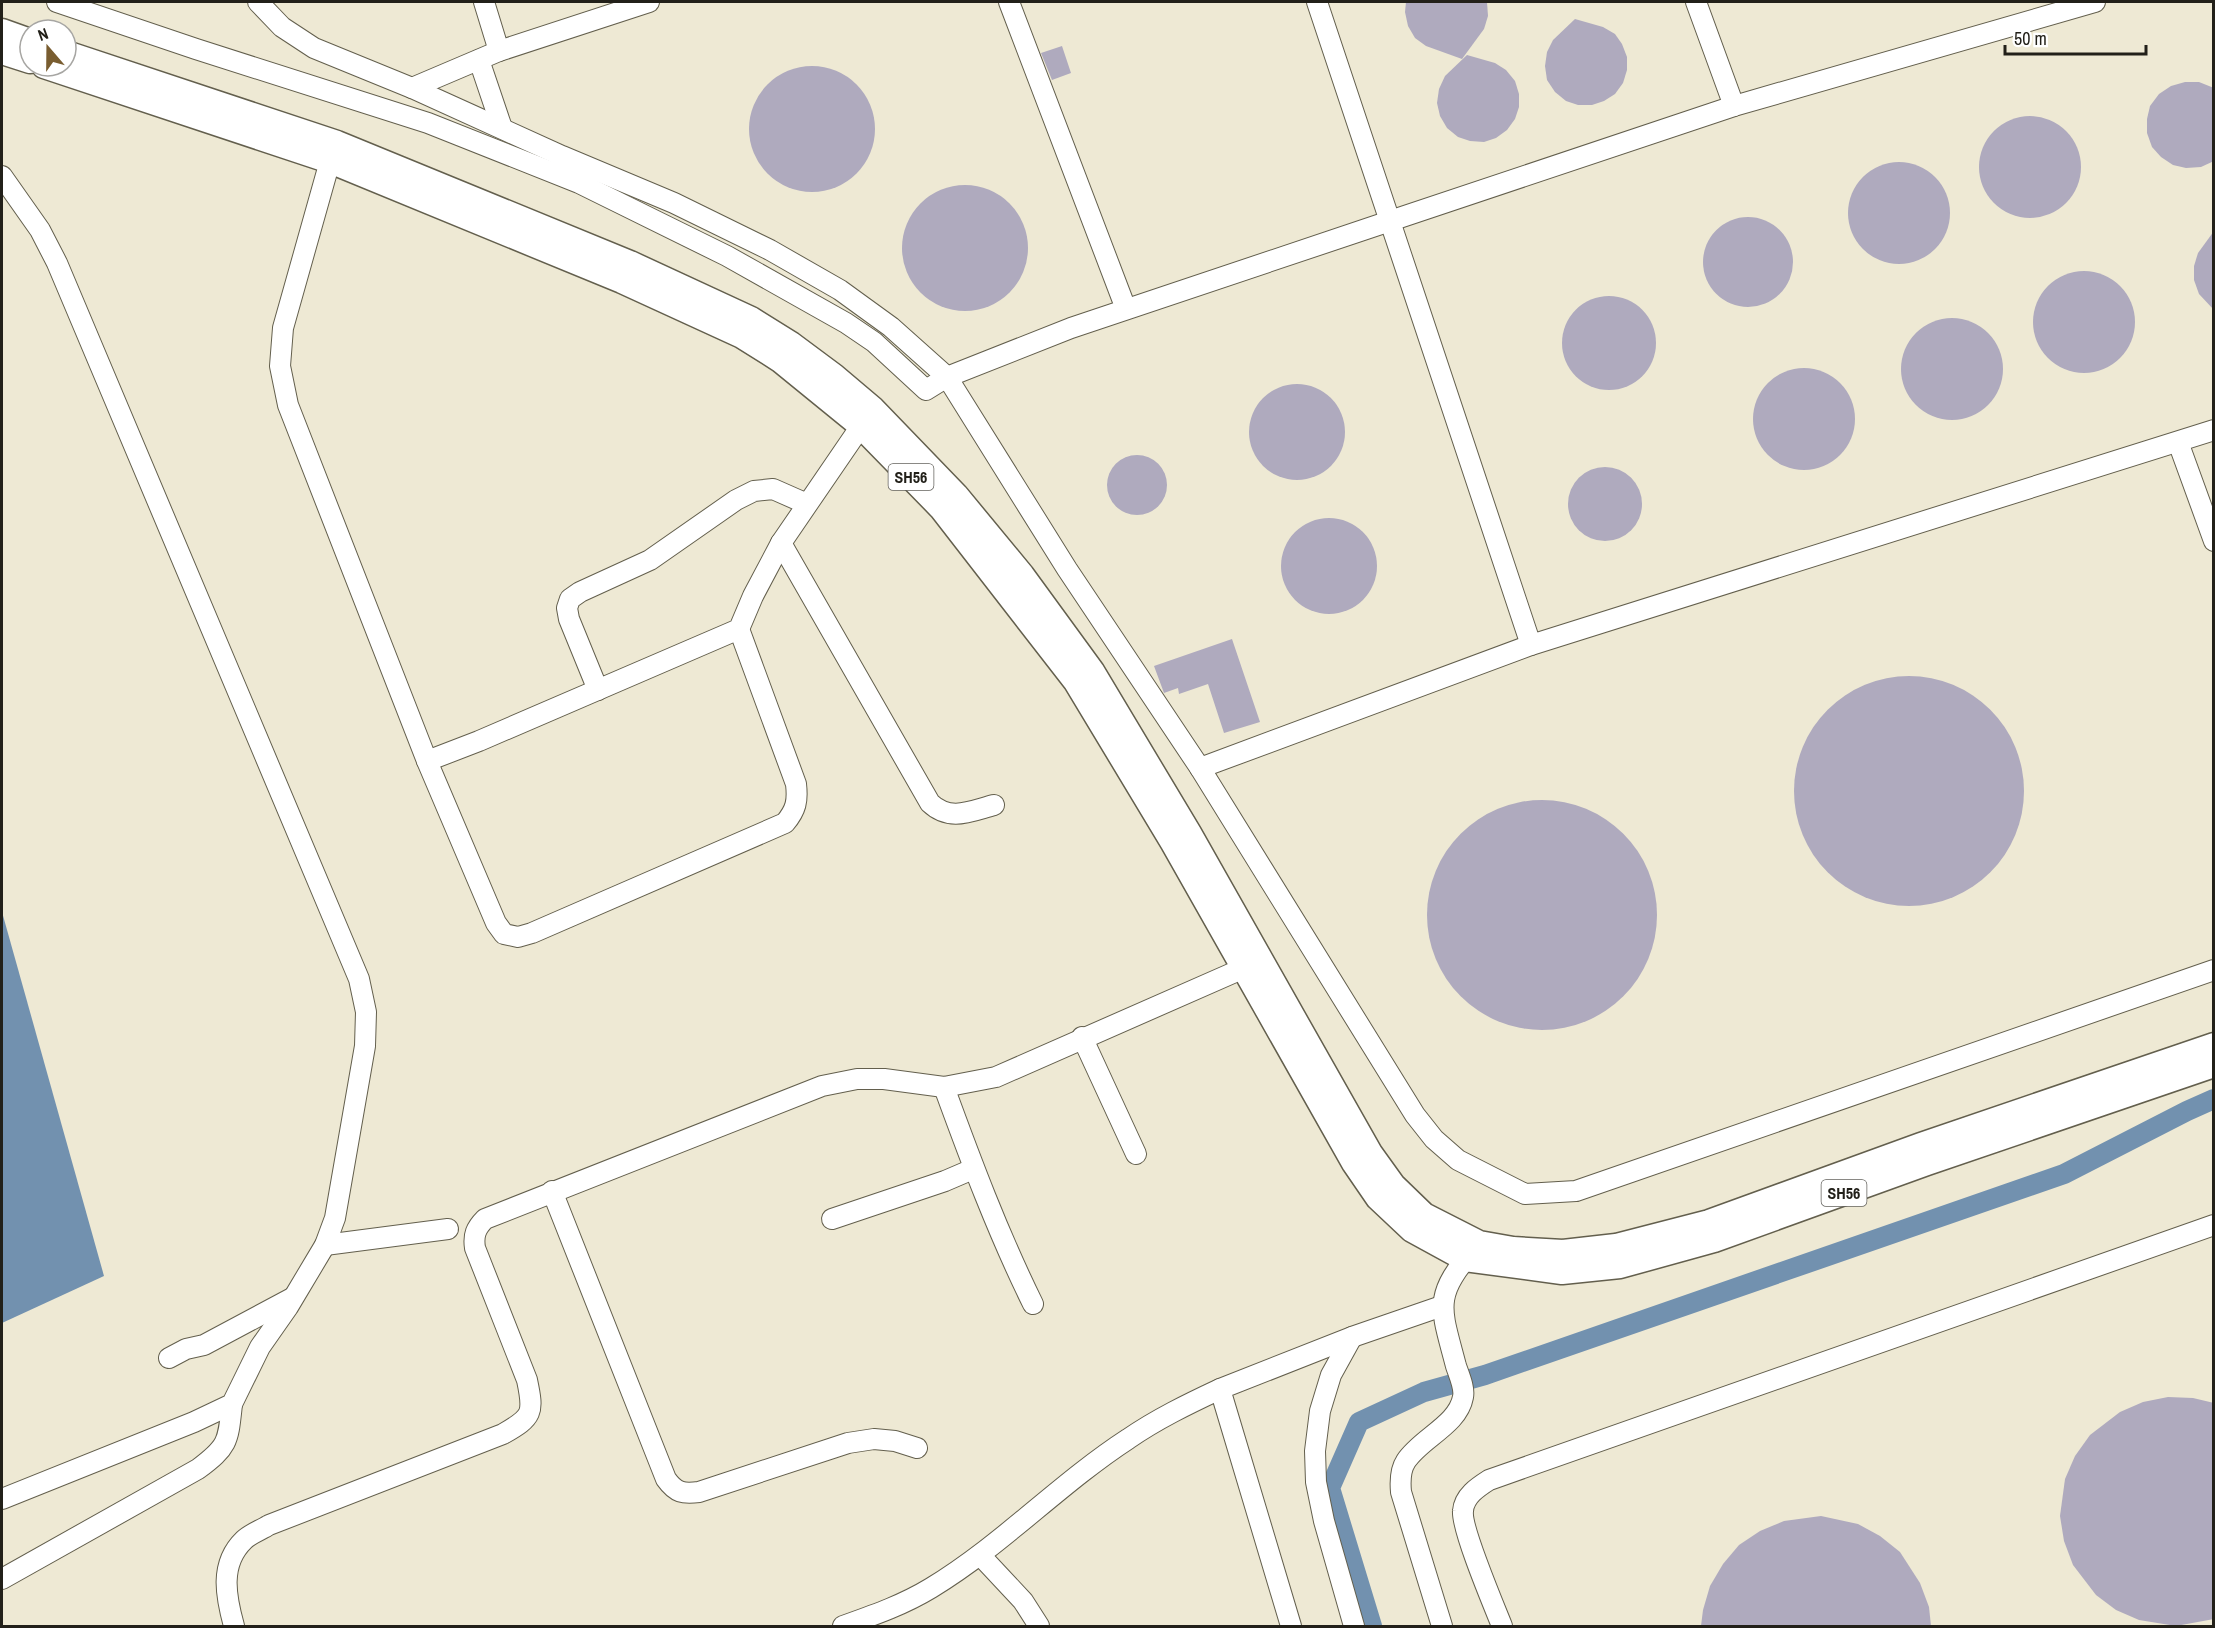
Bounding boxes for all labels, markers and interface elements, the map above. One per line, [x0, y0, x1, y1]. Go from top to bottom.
north arrow [18, 18, 78, 78]
scale bar [2005, 18, 2146, 56]
text: N [35, 22, 51, 46]
text: 50 m [2014, 26, 2047, 51]
road number: SH56 [888, 464, 934, 490]
road number: SH56 [1822, 1180, 1866, 1206]

